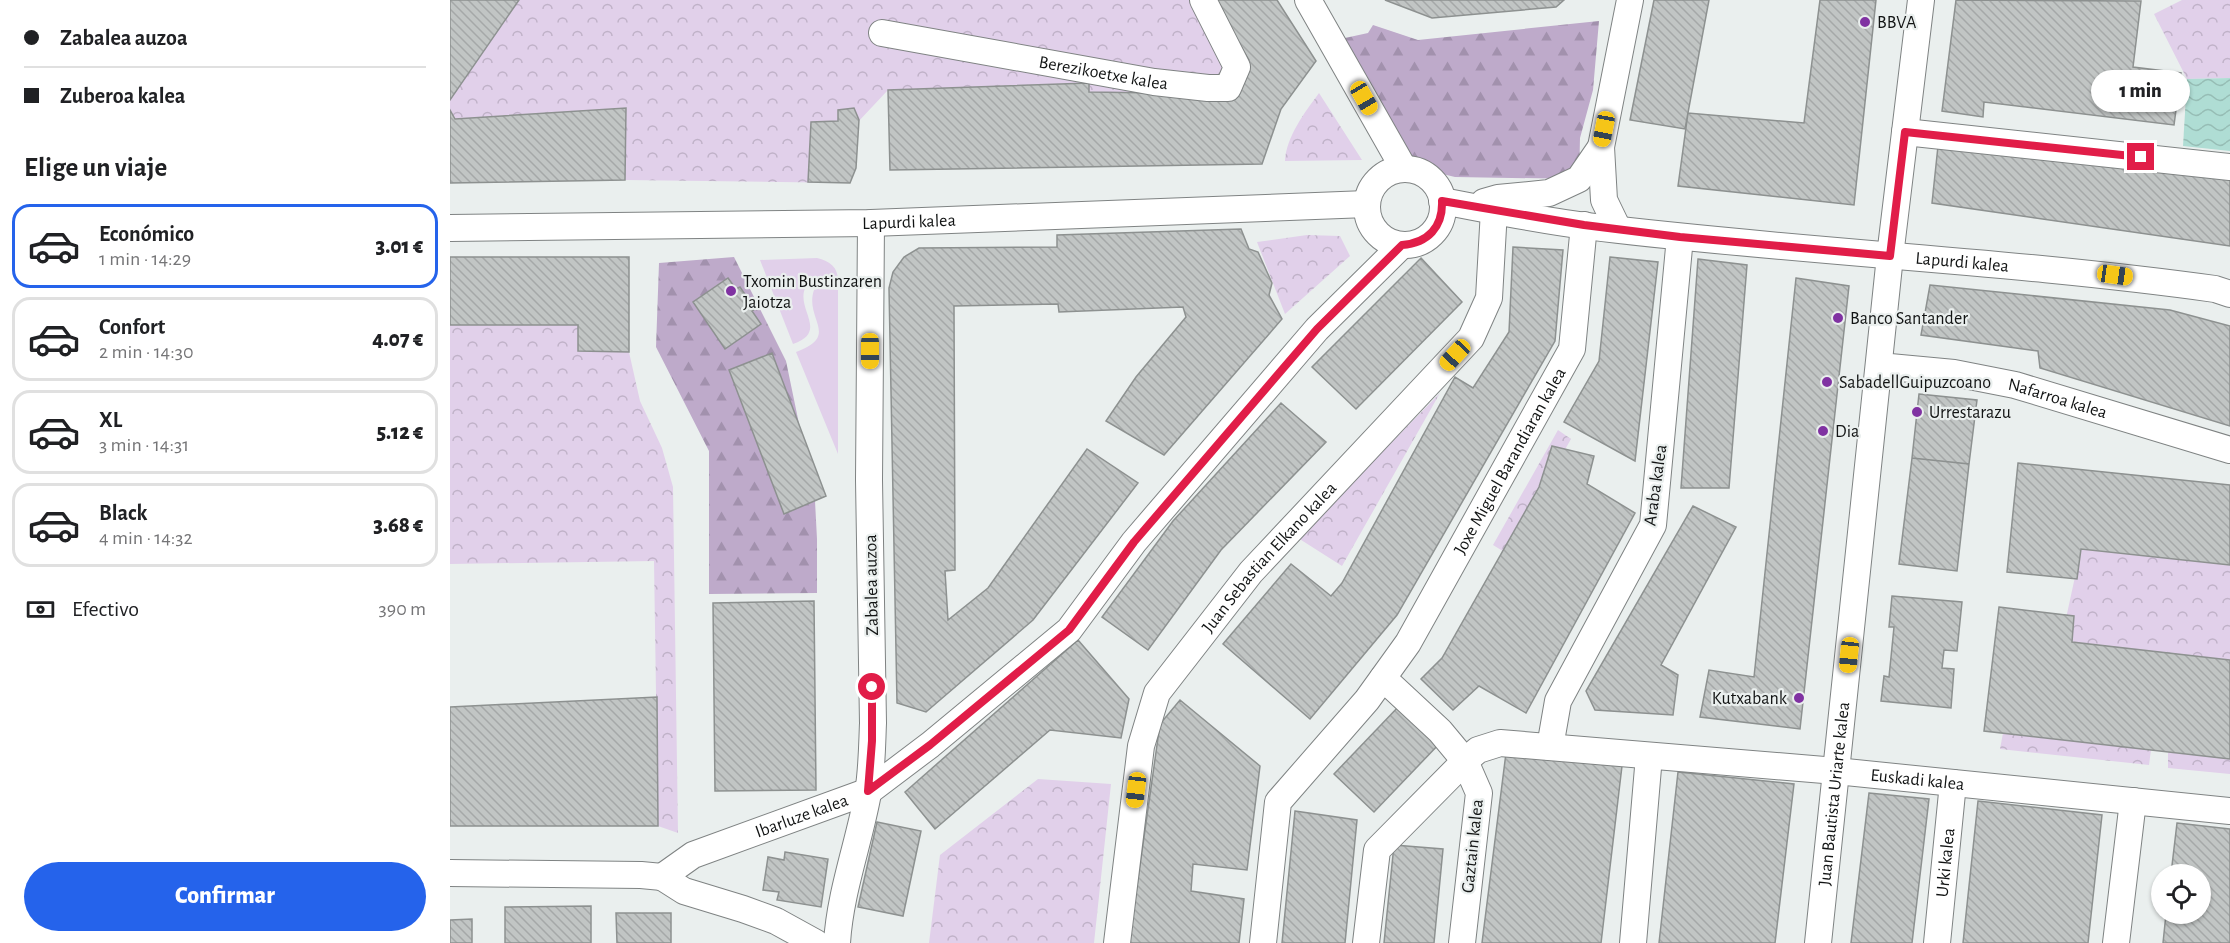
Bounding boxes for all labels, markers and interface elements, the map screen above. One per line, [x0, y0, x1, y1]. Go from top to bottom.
place label: BBVA [1877, 14, 1917, 32]
marker: BBVA [1858, 15, 1872, 29]
text: Zabalea auzoa [60, 27, 187, 49]
street label: Berezikoetxe kalea [1037, 53, 1169, 93]
callout: 1 min [2092, 70, 2190, 112]
car [1347, 78, 1381, 118]
text: 1 min [2119, 81, 2162, 101]
text: Zuberoa kalea [60, 85, 185, 107]
car [1592, 110, 1616, 148]
route end [2127, 143, 2154, 170]
text: Elige un viaje [24, 154, 167, 181]
street label: Lapurdi kalea [862, 212, 956, 233]
icon: car [27, 219, 81, 273]
text: Económico [99, 223, 194, 245]
text: 3.01 € [376, 235, 423, 257]
text: 1 min · 14:29 [99, 249, 191, 269]
street label: Lapurdi kalea [1915, 250, 2010, 276]
car [2096, 264, 2134, 286]
place label: Txomin Bustinzaren Jaiotza [743, 273, 882, 312]
marker: Txomin Bustinzaren Jaiotza [724, 284, 738, 298]
place label: Banco Santander [1850, 310, 1968, 328]
marker: Banco Santander [1831, 311, 1845, 325]
icon: car [27, 312, 81, 366]
text: Confort [99, 316, 165, 338]
text: 4.07 € [372, 328, 423, 350]
car [861, 333, 879, 369]
car [1436, 336, 1474, 374]
text: 2 min · 14:30 [99, 342, 194, 362]
street label: Joxe Miguel Barandiaran kalea [1451, 365, 1570, 558]
place label: SabadellGuipuzcoano [1839, 374, 1991, 392]
marker: SabadellGuipuzcoano [1820, 375, 1834, 389]
street label: Nafarroa kalea [2006, 376, 2109, 422]
place label: Urrestarazu [1929, 404, 2011, 422]
icon: car [27, 405, 81, 459]
marker: Urrestarazu [1910, 405, 1924, 419]
text: XL [99, 409, 122, 431]
text: 5.12 € [376, 421, 423, 443]
place label: Dia [1835, 423, 1859, 441]
marker: Dia [1816, 424, 1830, 438]
text: 3 min · 14:31 [99, 435, 189, 455]
street label: Araba kalea [1641, 443, 1671, 527]
street label: Juan Sebastian Elkano kalea [1199, 479, 1340, 637]
icon: car [27, 498, 81, 552]
text: Black [99, 502, 147, 524]
text: 3.68 € [373, 514, 423, 536]
text: 4 min · 14:32 [99, 528, 193, 548]
street label: Zabalea auzoa [862, 534, 882, 636]
icon: cash [24, 593, 57, 626]
text: Efectivo [72, 598, 139, 620]
text: 390 m [379, 599, 426, 619]
car [1838, 636, 1860, 674]
route start [858, 673, 885, 700]
place label: Kutxabank [1712, 690, 1788, 708]
marker: Kutxabank [1792, 691, 1806, 705]
street label: Juan Bautista Uriarte kalea [1816, 701, 1853, 887]
street label: Euskadi kalea [1870, 767, 1965, 794]
car [1125, 771, 1147, 809]
street label: Ibarluze kalea [753, 791, 851, 842]
street label: Gaztain kalea [1459, 798, 1487, 894]
street label: Urki kalea [1934, 827, 1958, 898]
button: Confirmar [24, 862, 426, 931]
map controls [2151, 864, 2211, 924]
button: locate [2151, 864, 2211, 924]

